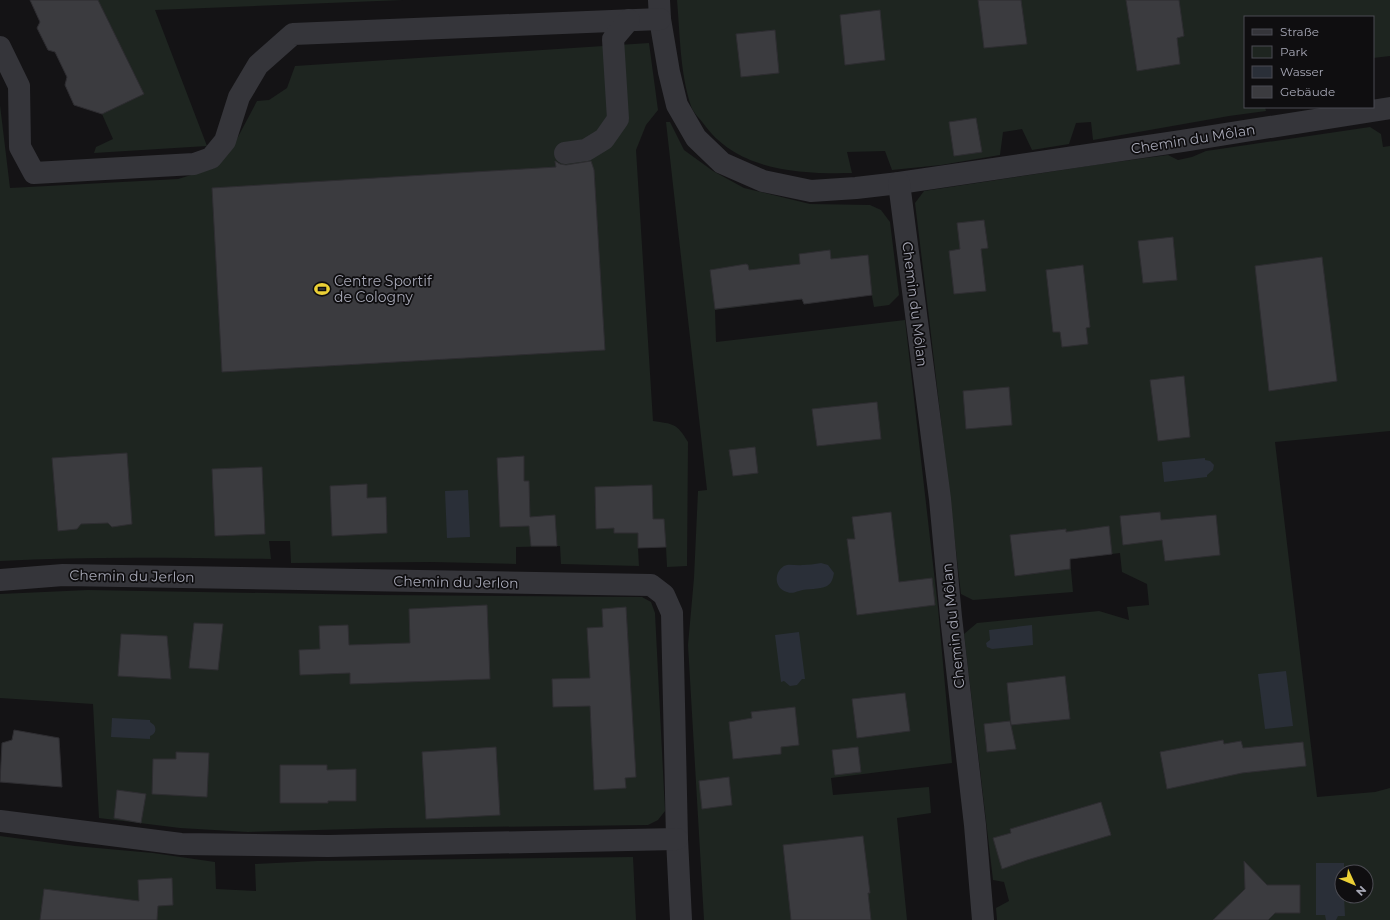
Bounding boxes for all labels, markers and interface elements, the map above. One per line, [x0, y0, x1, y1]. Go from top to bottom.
legend [1244, 16, 1374, 108]
text: Straße [1280, 24, 1319, 39]
text: Park [1280, 44, 1308, 59]
text: Wasser [1280, 64, 1324, 79]
text: Gebäude [1280, 84, 1335, 99]
street label: Chemin du Môlan [1129, 120, 1257, 158]
street label: Chemin du Môlan [898, 240, 932, 368]
place label: Centre Sportif de Cologny [334, 272, 433, 306]
sports icon: Centre Sportif de Cologny [313, 280, 331, 298]
street label: Chemin du Môlan [937, 562, 969, 690]
street label: Chemin du Jerlon [69, 566, 195, 586]
street label: Chemin du Jerlon [393, 572, 519, 592]
north arrow [1334, 864, 1374, 904]
text: N [1353, 883, 1369, 899]

